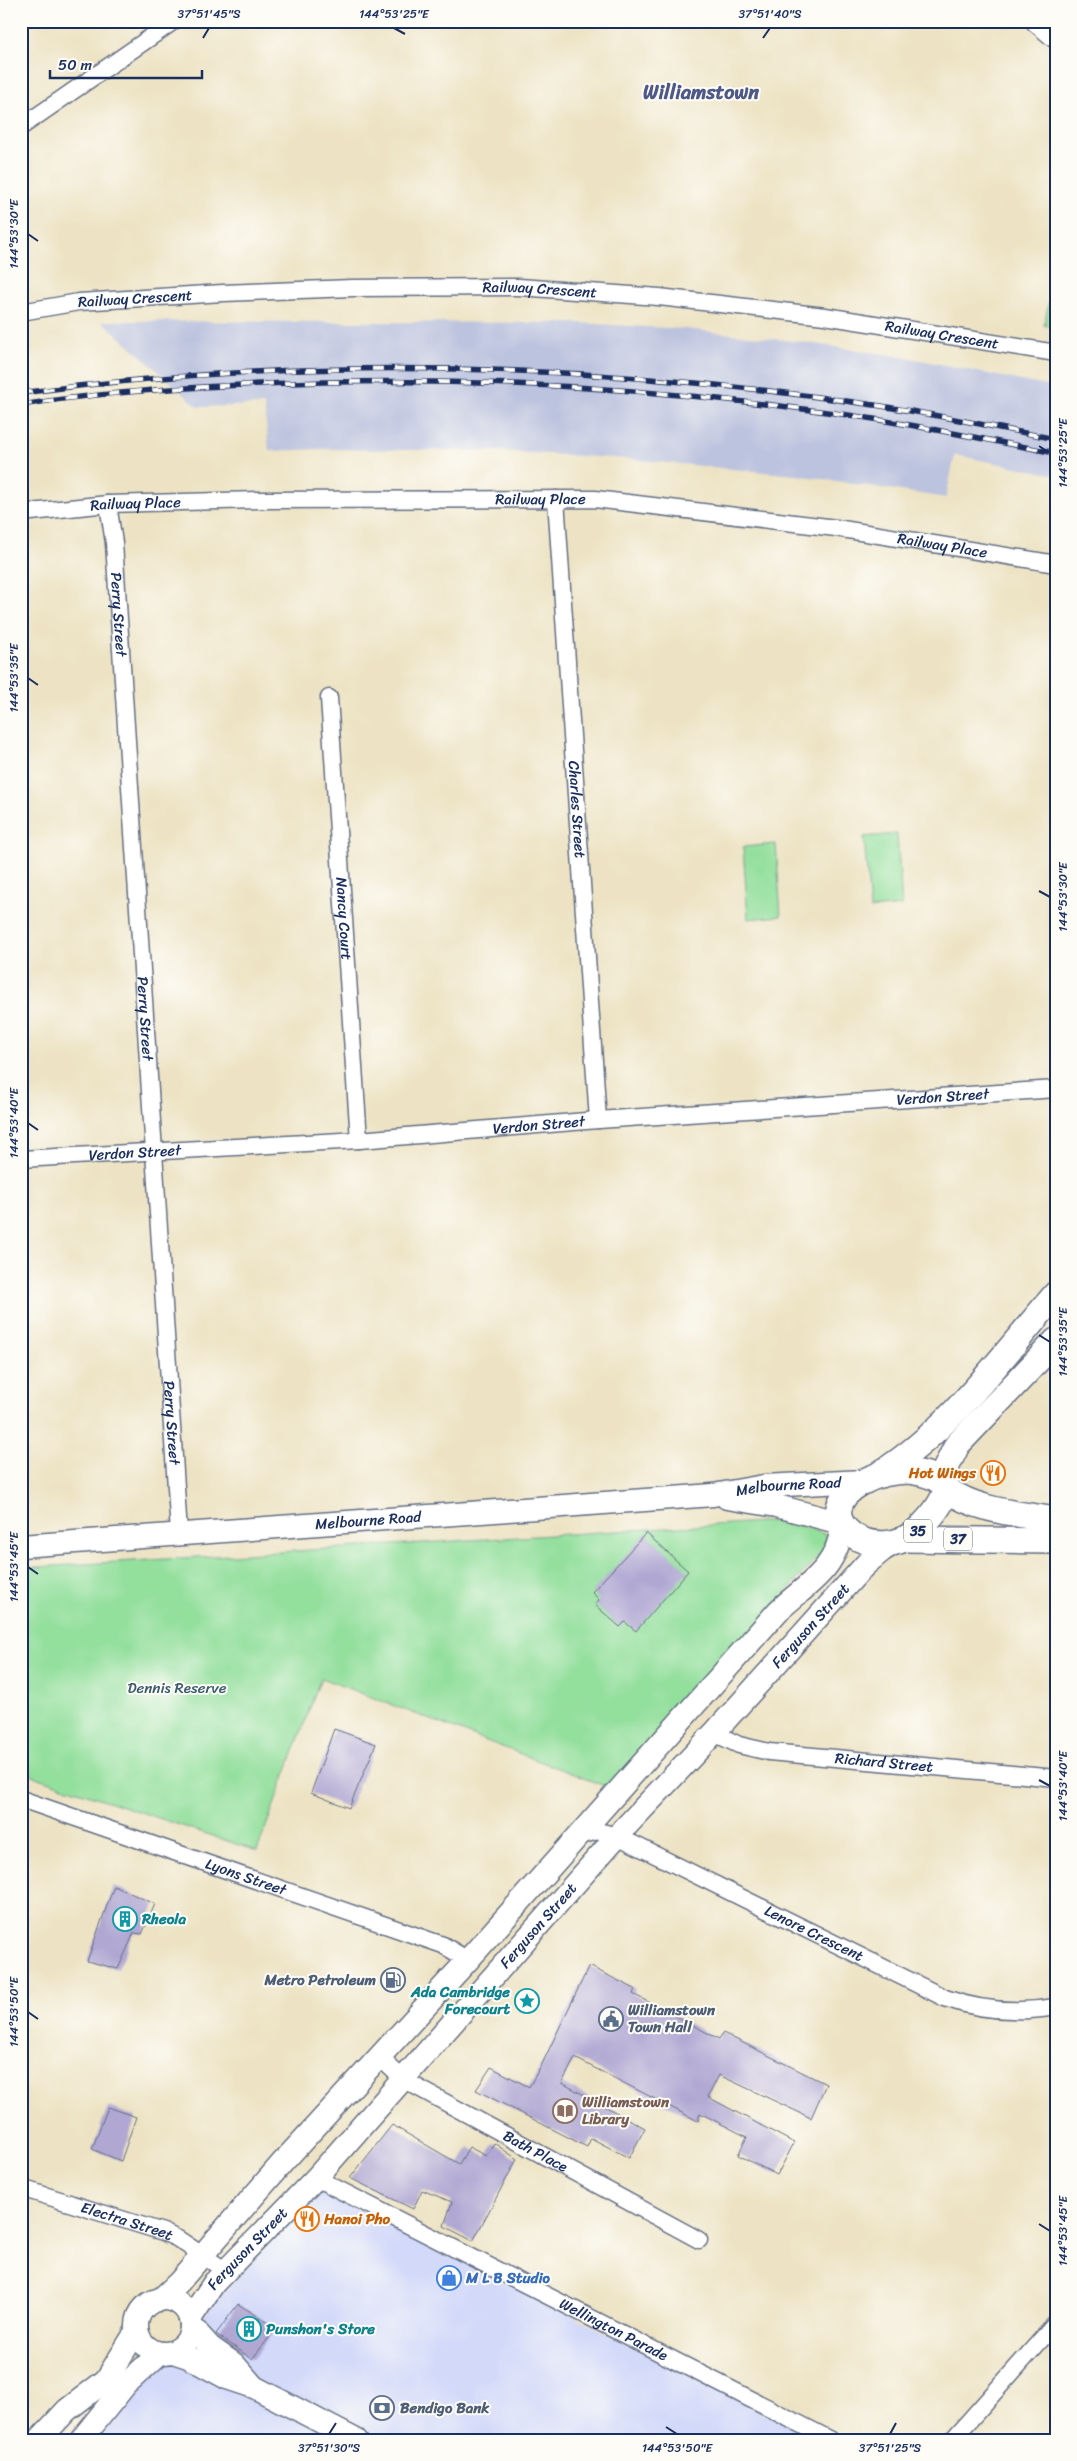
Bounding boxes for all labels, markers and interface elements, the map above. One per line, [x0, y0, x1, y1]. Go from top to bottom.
text: 37°51'45"S [178, 3, 241, 25]
text: 144°53'25"E [359, 3, 430, 25]
text: 37°51'40"S [738, 3, 802, 25]
scale bar [50, 48, 202, 80]
text: 50 m [58, 52, 93, 78]
district label: Williamstown [643, 75, 759, 110]
text: 144°53'30"E [3, 198, 25, 269]
street label: Railway Crescent [482, 274, 598, 306]
street label: Railway Crescent [77, 282, 193, 315]
street label: Railway Crescent [883, 313, 1001, 357]
text: 144°53'25"E [1052, 417, 1074, 488]
street label: Railway Place [495, 486, 586, 512]
street label: Railway Place [89, 489, 181, 519]
street label: Railway Place [895, 525, 989, 566]
street label: Perry Street [103, 571, 134, 658]
text: 144°53'35"E [3, 642, 25, 713]
street label: Charles Street [561, 760, 593, 859]
text: 144°53'30"E [1052, 861, 1074, 932]
street label: Nancy Court [328, 876, 360, 961]
street label: Perry Street [129, 976, 161, 1062]
street label: Verdon Street [896, 1081, 991, 1113]
text: 144°53'40"E [3, 1086, 25, 1158]
street label: Verdon Street [492, 1108, 587, 1142]
street label: Verdon Street [88, 1137, 183, 1168]
text: 144°53'35"E [1052, 1306, 1074, 1377]
street label: Perry Street [156, 1380, 188, 1467]
place label: Hot Wings [908, 1460, 977, 1486]
restaurant icon: Hot Wings [980, 1460, 1006, 1486]
street label: Melbourne Road [734, 1469, 843, 1504]
street label: Melbourne Road [314, 1503, 423, 1537]
road number: 35 [904, 1520, 932, 1542]
road number: 37 [944, 1528, 972, 1550]
text: 144°53'45"E [3, 1531, 25, 1602]
street label: Ferguson Street [765, 1577, 856, 1674]
park label: Dennis Reserve [128, 1675, 227, 1701]
street label: Richard Street [834, 1745, 935, 1780]
text: 144°53'40"E [1052, 1749, 1074, 1821]
street label: Lyons Street [202, 1851, 291, 1903]
street label: Ferguson Street [493, 1876, 584, 1974]
street label: Lenore Crescent [760, 1898, 868, 1969]
building icon: Rheola [112, 1906, 138, 1932]
place label: Rheola [141, 1906, 187, 1932]
place label: Metro Petroleum [263, 1967, 376, 1993]
fuel station icon: Metro Petroleum [380, 1967, 406, 1993]
text: 144°53'50"E [3, 1976, 25, 2047]
place label: Ada Cambridge Forecourt [410, 1979, 510, 2022]
place icon: Ada Cambridge Forecourt [514, 1988, 540, 2014]
place label: Williamstown Town Hall [628, 1997, 716, 2040]
public building icon: Williamstown Town Hall [598, 2006, 624, 2032]
place label: Williamstown Library [582, 2089, 670, 2132]
library icon: Williamstown Library [552, 2098, 578, 2124]
street label: Bath Place [498, 2123, 573, 2180]
street label: Electra Street [78, 2194, 178, 2248]
text: 144°53'45"E [1052, 2195, 1074, 2266]
street label: Ferguson Street [200, 2201, 294, 2295]
restaurant icon: Hanoi Pho [294, 2206, 320, 2232]
place label: Hanoi Pho [323, 2206, 391, 2232]
shop icon: M L B Studio [436, 2265, 462, 2291]
place label: M L B Studio [465, 2265, 551, 2291]
street label: Wellington Parade [555, 2291, 673, 2368]
building icon: Punshon's Store [236, 2316, 262, 2342]
place label: Punshon's Store [266, 2316, 375, 2342]
bank icon: Bendigo Bank [369, 2395, 395, 2421]
place label: Bendigo Bank [400, 2395, 490, 2421]
text: 37°51'30"S [298, 2437, 361, 2459]
text: 144°53'50"E [642, 2437, 713, 2459]
text: 37°51'25"S [859, 2437, 922, 2459]

